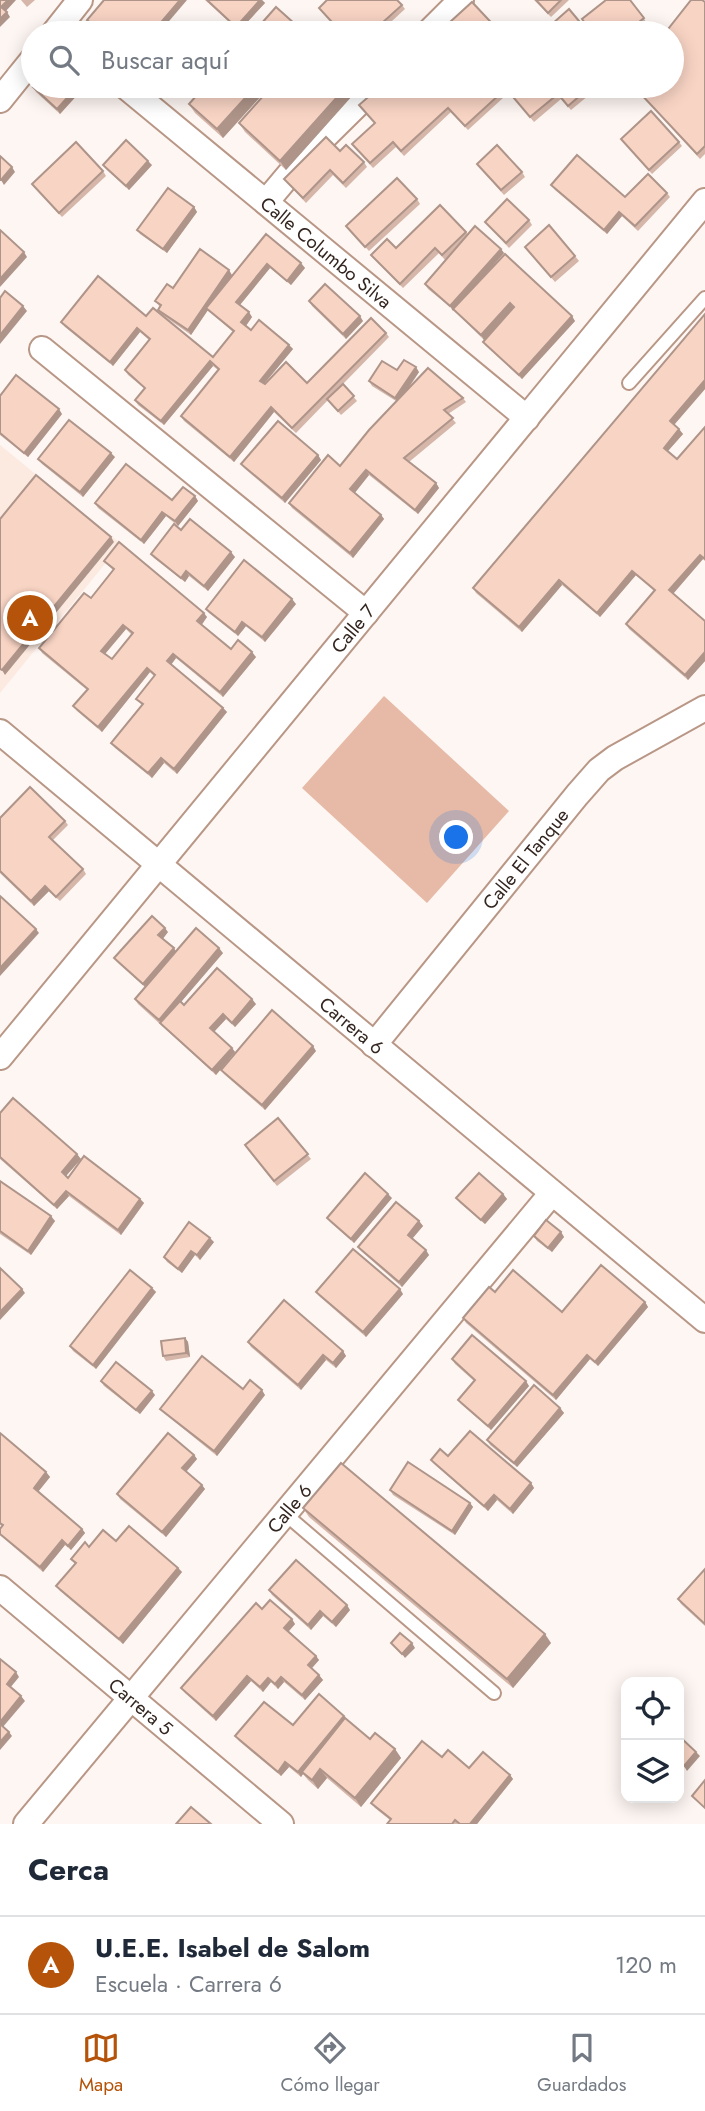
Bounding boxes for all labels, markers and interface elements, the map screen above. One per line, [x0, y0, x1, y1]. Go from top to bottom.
search box [21, 21, 684, 98]
icon: search [45, 41, 83, 79]
text: Buscar aquí [101, 41, 229, 79]
street label: Calle Columbo Silva [254, 190, 397, 315]
pin: A [7, 592, 53, 644]
street label: Calle 7 [325, 599, 382, 659]
street label: Calle El Tanque [476, 802, 575, 915]
your location [439, 820, 473, 854]
street label: Carrera 6 [313, 991, 390, 1061]
street label: Calle 6 [261, 1478, 318, 1539]
street label: Carrera 5 [102, 1672, 179, 1742]
map controls [621, 1677, 684, 1803]
button: locate [621, 1677, 684, 1740]
button: layers [621, 1740, 684, 1803]
text: Cerca [28, 1848, 109, 1891]
text: U.E.E. Isabel de Salom [95, 1929, 370, 1967]
text: A [43, 1948, 59, 1982]
text: 120 m [615, 1948, 677, 1982]
text: Escuela · Carrera 6 [95, 1967, 282, 2001]
tab: Mapa [79, 2029, 123, 2098]
tab: Cómo llegar [280, 2029, 380, 2098]
tab: Guardados [537, 2029, 626, 2098]

